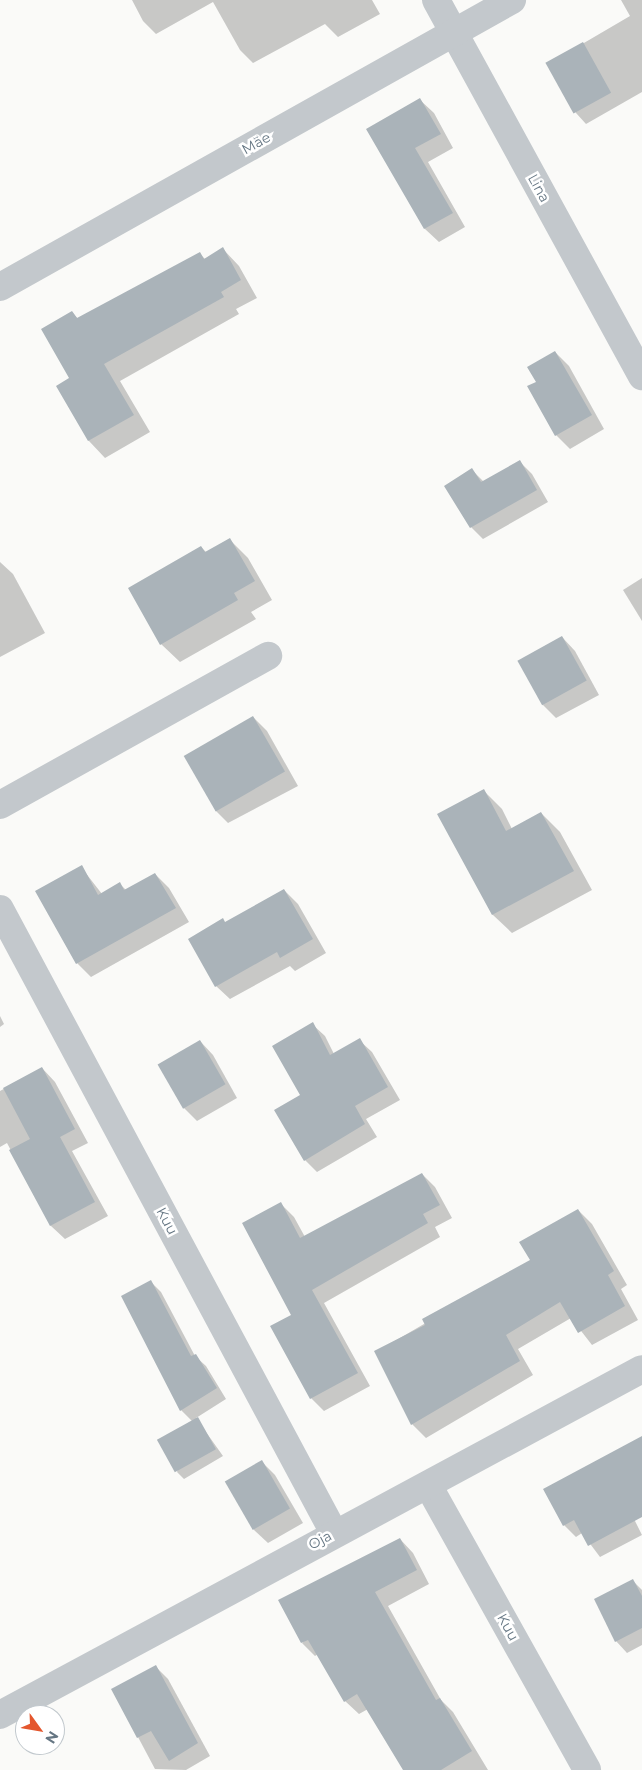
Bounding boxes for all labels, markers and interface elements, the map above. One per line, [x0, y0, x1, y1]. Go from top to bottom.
street label: Mäe [239, 128, 273, 158]
street label: Lina [524, 171, 554, 205]
street label: Kuu [153, 1204, 181, 1238]
street label: Oja [306, 1527, 334, 1553]
street label: Kuu [494, 1610, 522, 1644]
north arrow [15, 1705, 65, 1755]
text: N [41, 1728, 63, 1747]

